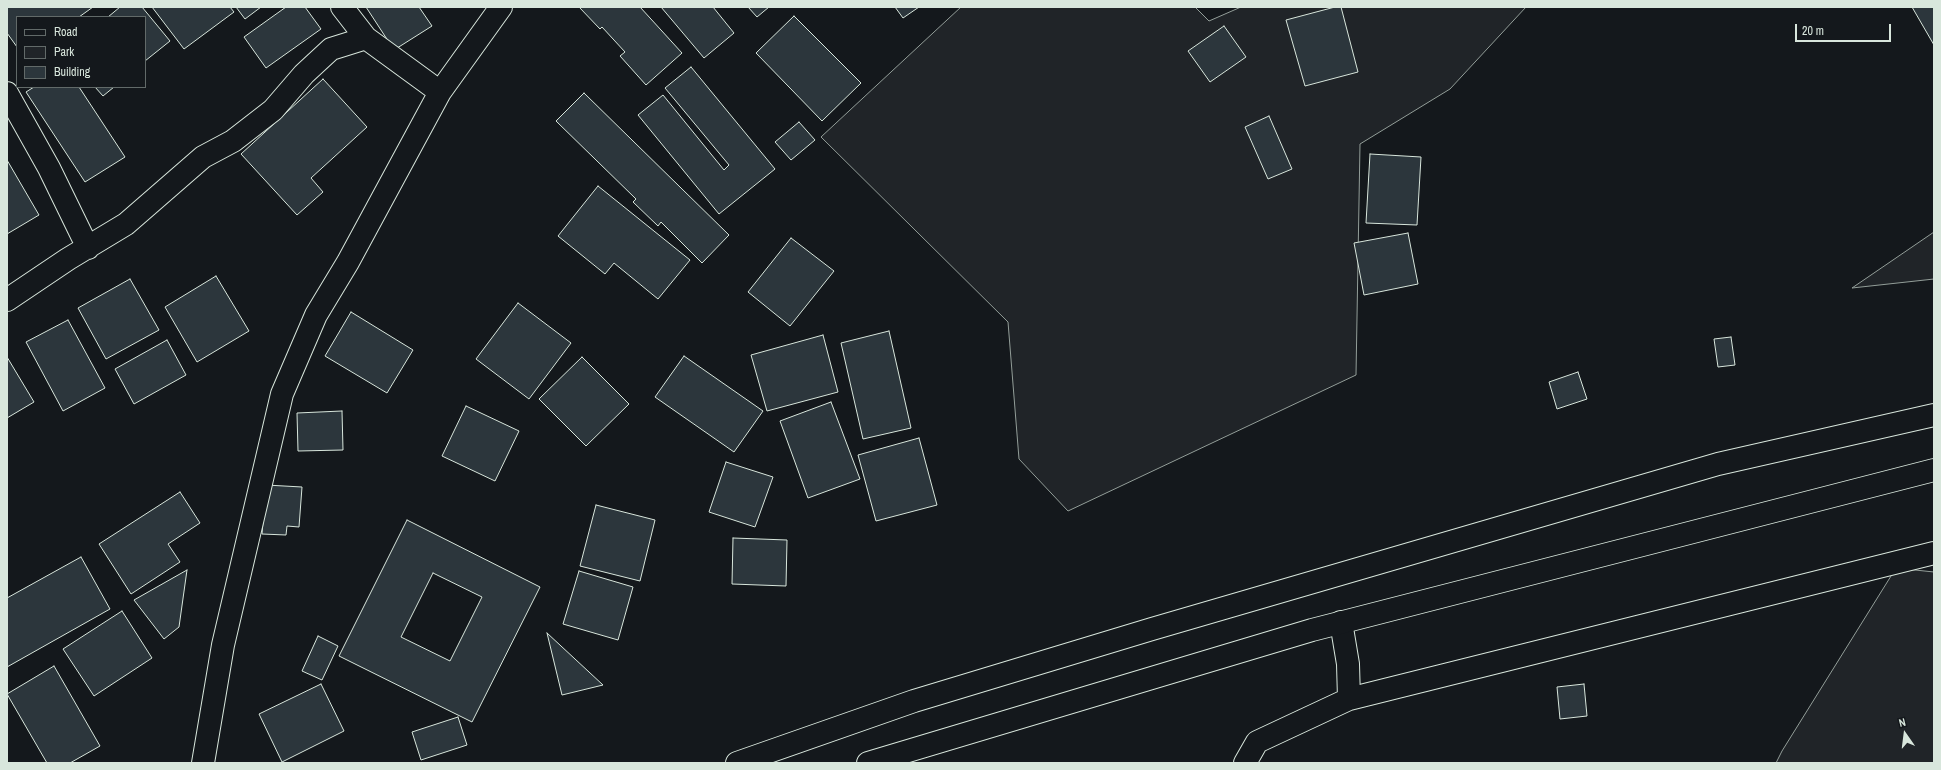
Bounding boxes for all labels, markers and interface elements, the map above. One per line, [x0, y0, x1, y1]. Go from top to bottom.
legend [16, 16, 146, 88]
scale bar [1797, 16, 1893, 42]
text: 20 m [1802, 23, 1824, 39]
text: Road [54, 24, 78, 40]
text: Park [54, 44, 74, 60]
text: Building [54, 64, 90, 80]
north arrow [1885, 714, 1925, 754]
text: N [1897, 715, 1907, 730]

